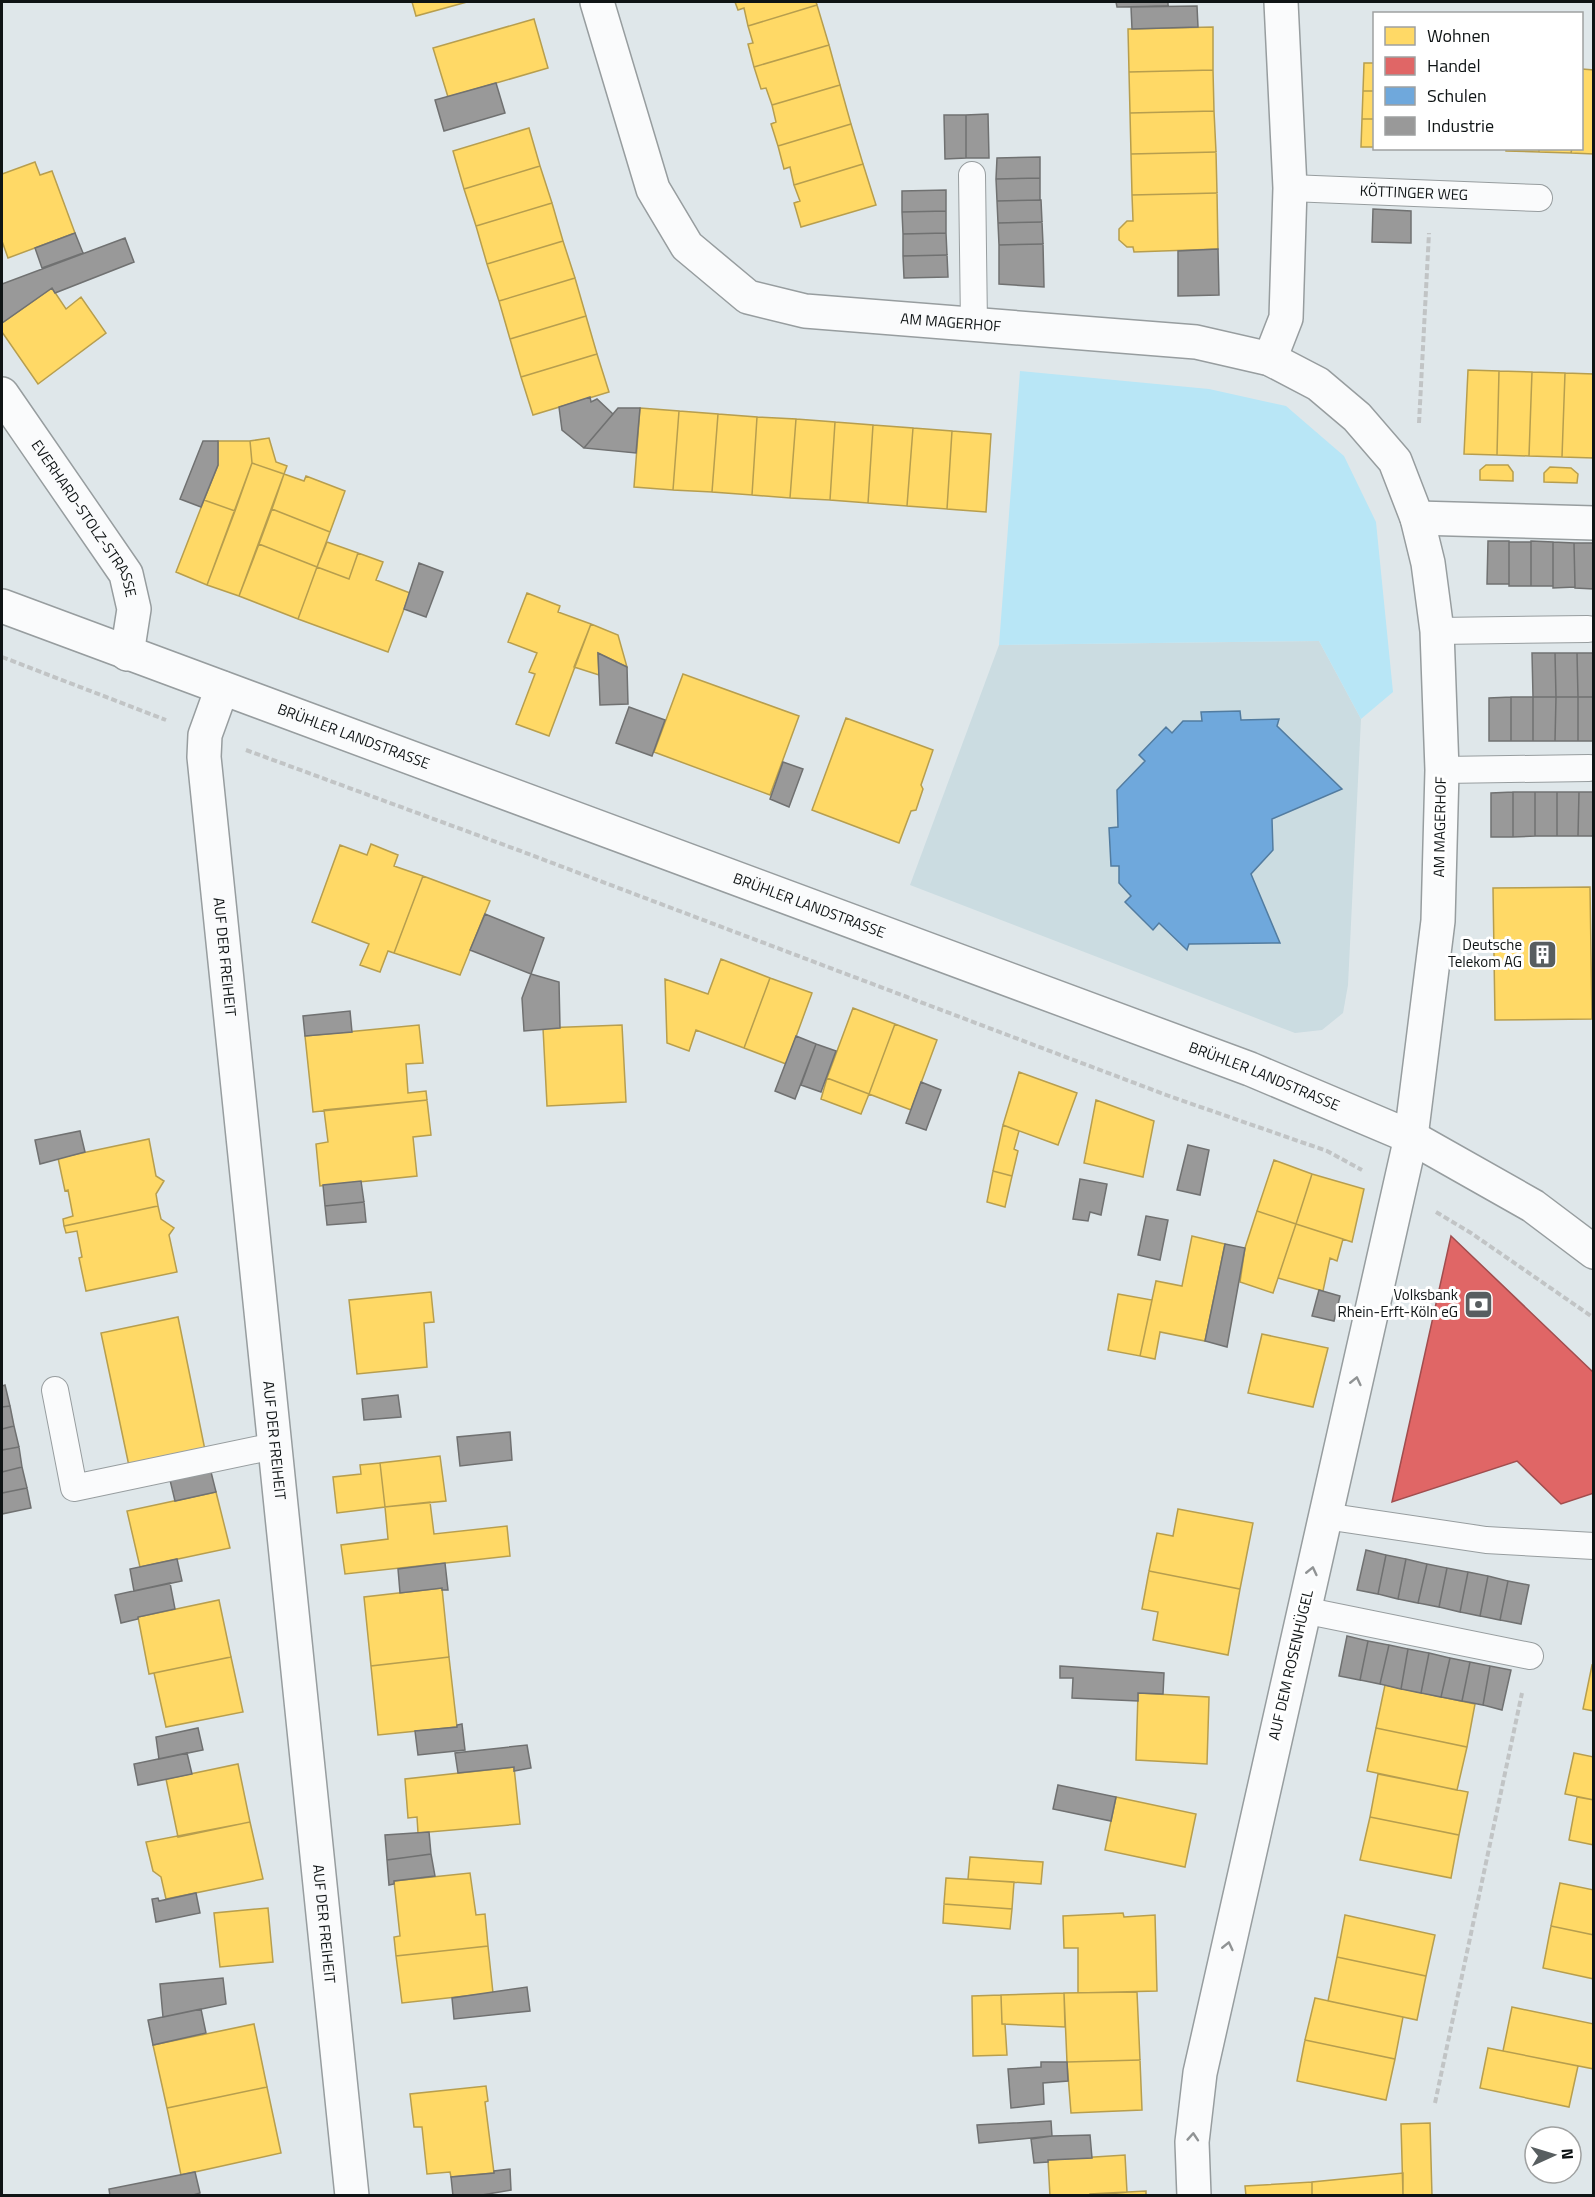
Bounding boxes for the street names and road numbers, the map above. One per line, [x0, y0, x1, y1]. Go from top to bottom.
street label: KÖTTINGER WEG [1359, 179, 1469, 206]
street label: AM MAGERHOF [900, 307, 1002, 338]
street label: EVERHARD-STOLZ-STRASSE [26, 435, 143, 599]
street label: BRÜHLER LANDSTRASSE [274, 697, 433, 775]
street label: AM MAGERHOF [1427, 776, 1452, 878]
street label: BRÜHLER LANDSTRASSE [730, 866, 889, 944]
street label: AUF DER FREIHEIT [208, 896, 243, 1018]
street label: BRÜHLER LANDSTRASSE [1186, 1035, 1343, 1117]
street label: AUF DER FREIHEIT [257, 1380, 292, 1501]
street label: AUF DEM ROSENHÜGEL [1262, 1587, 1319, 1742]
street label: AUF DER FREIHEIT [307, 1863, 342, 1984]

